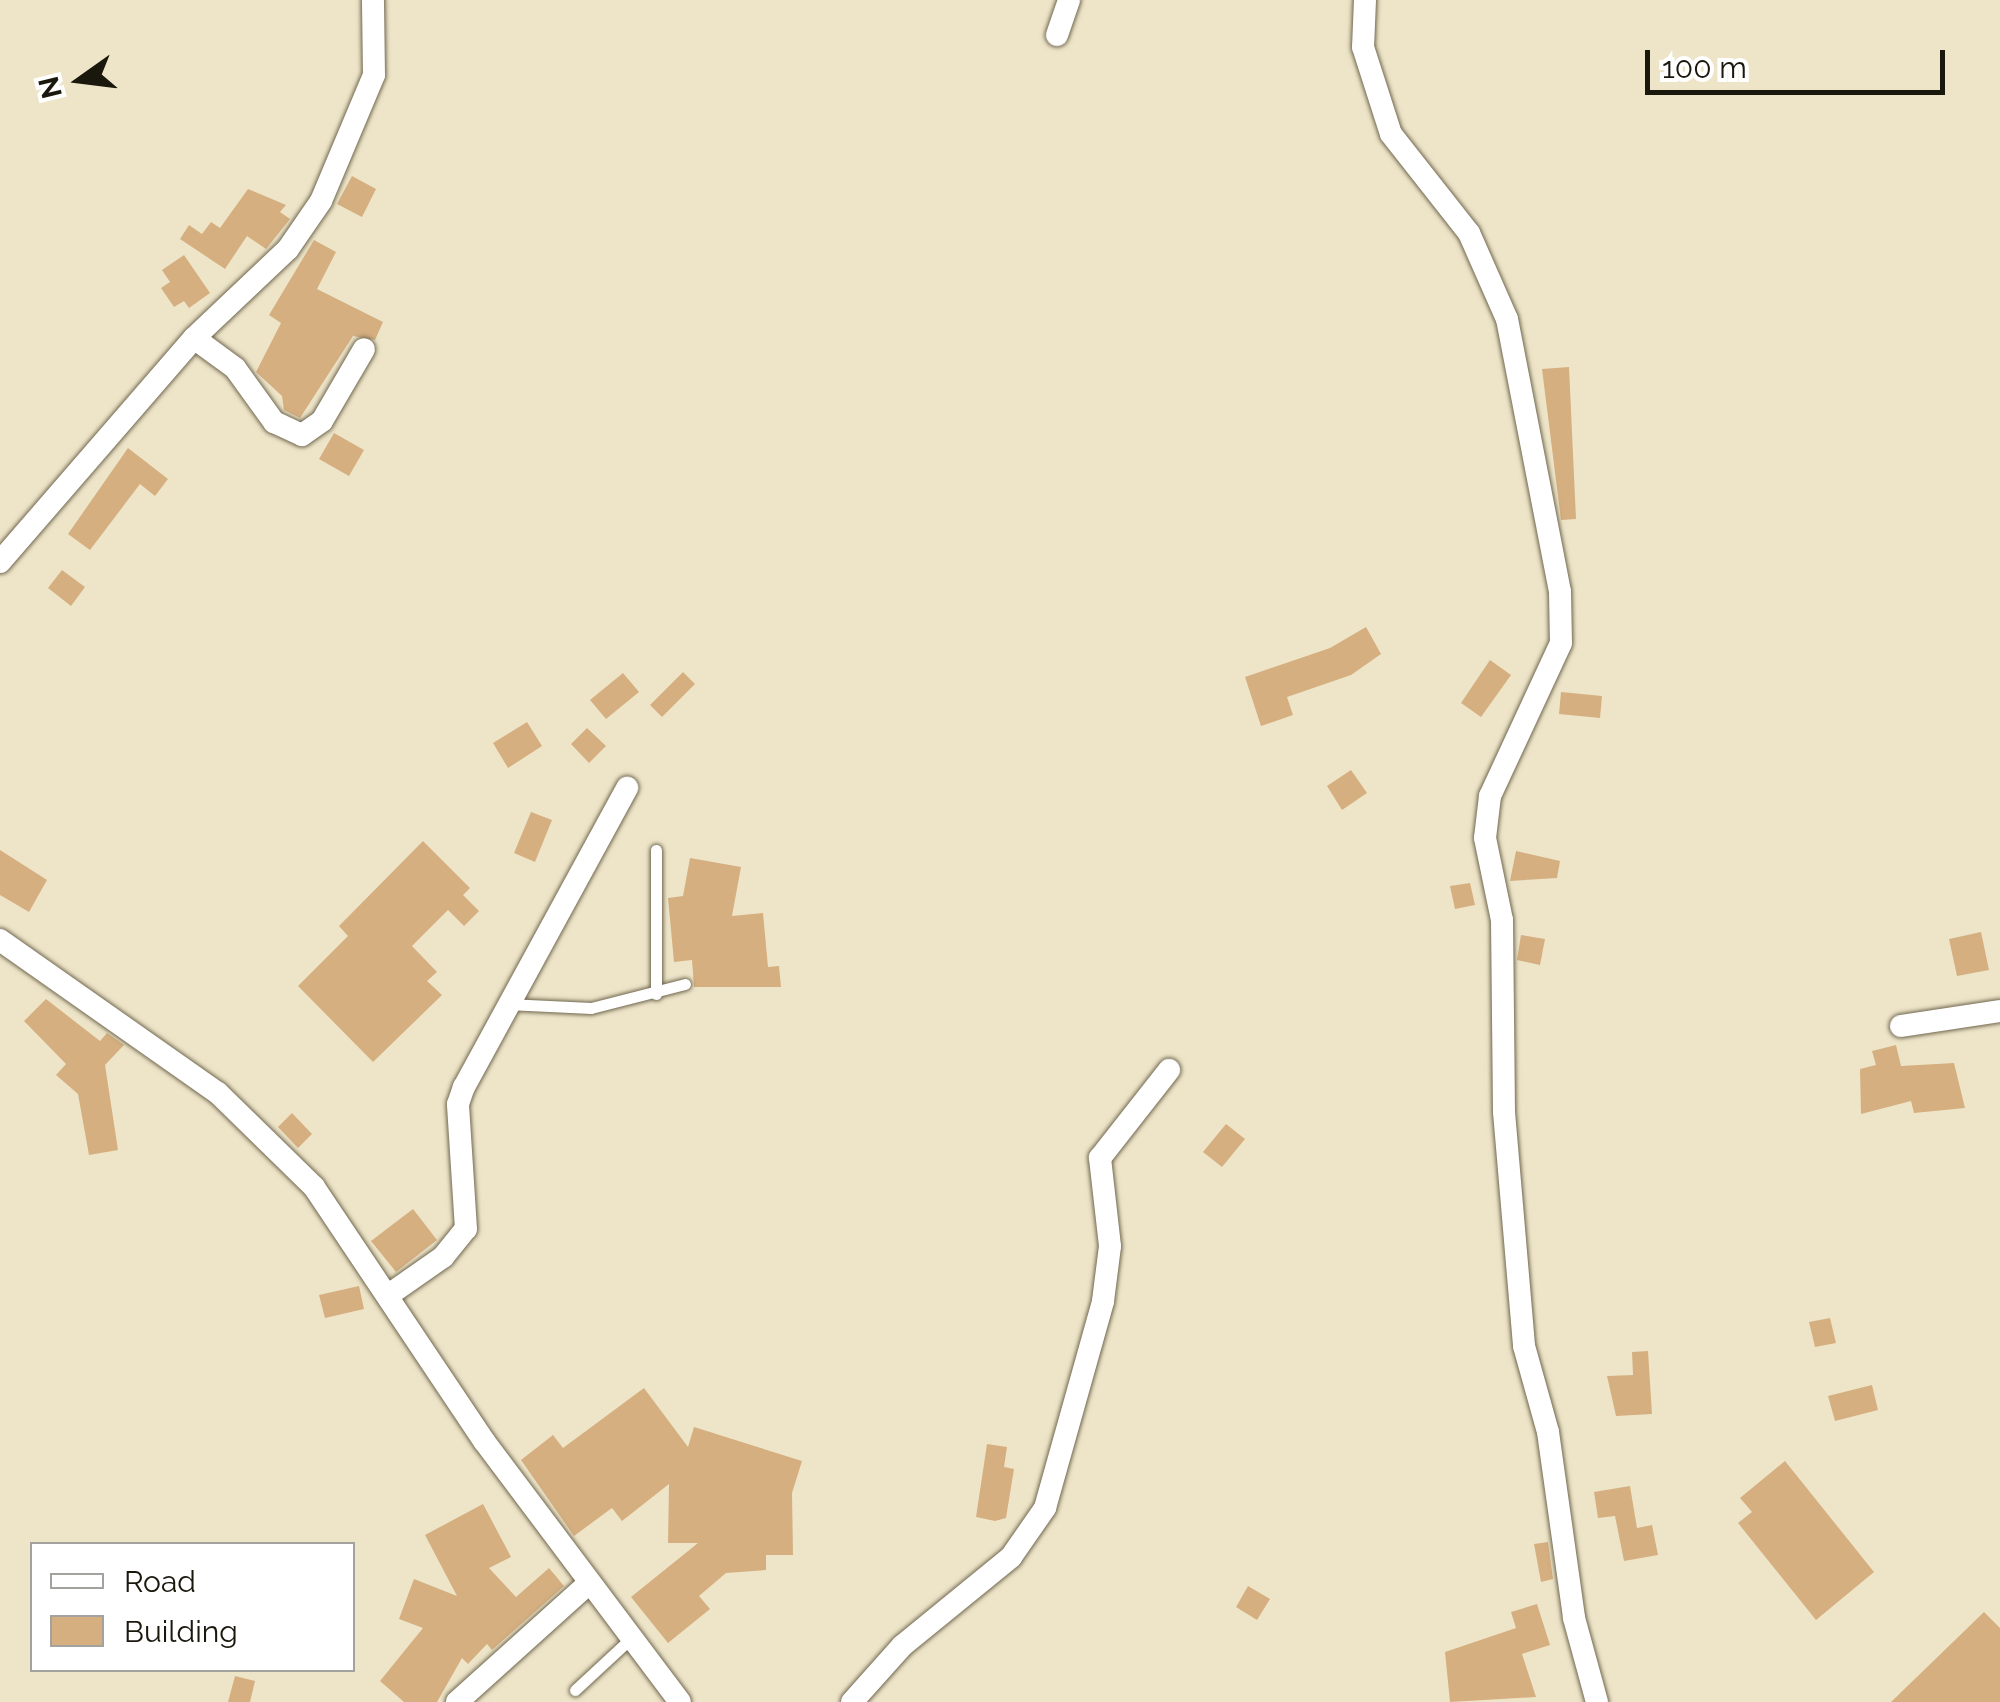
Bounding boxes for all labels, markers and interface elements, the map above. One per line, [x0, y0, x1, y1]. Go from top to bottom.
north arrow [30, 30, 130, 130]
scale bar [1650, 30, 1950, 92]
text: 100 m [1662, 50, 1747, 85]
text: N [32, 73, 69, 102]
legend [30, 1542, 355, 1672]
text: Road [124, 1564, 196, 1599]
text: Building [124, 1614, 238, 1649]

